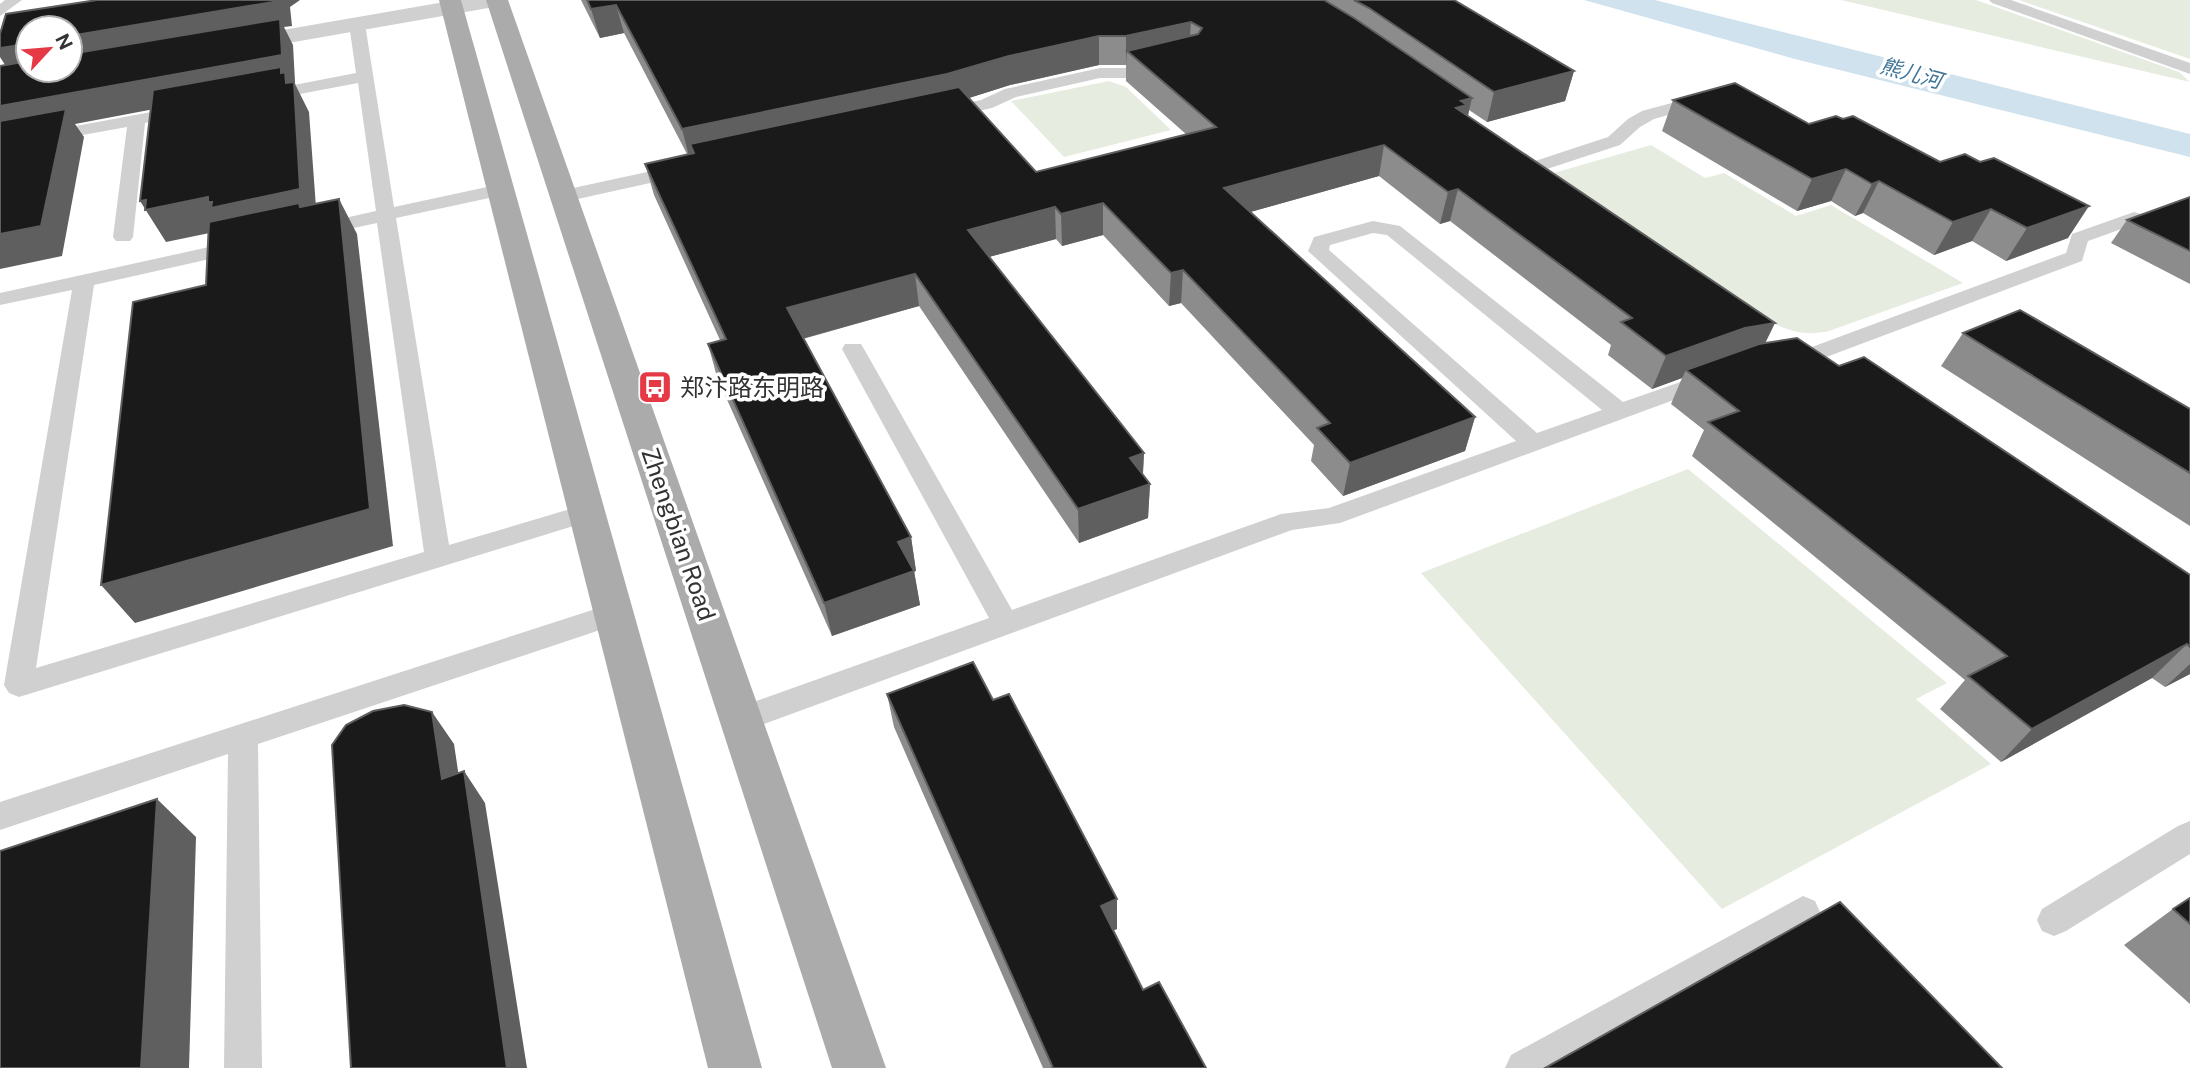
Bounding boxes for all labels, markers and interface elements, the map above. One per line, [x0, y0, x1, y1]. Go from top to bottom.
north arrow [14, 14, 84, 84]
text: N [51, 30, 77, 53]
water label: 熊儿河 [1877, 53, 1949, 94]
bus stop icon: 郑汴路东明路 [636, 368, 674, 406]
place label: 郑汴路东明路 [680, 373, 824, 401]
street label: Zhengbian Road [636, 444, 722, 624]

